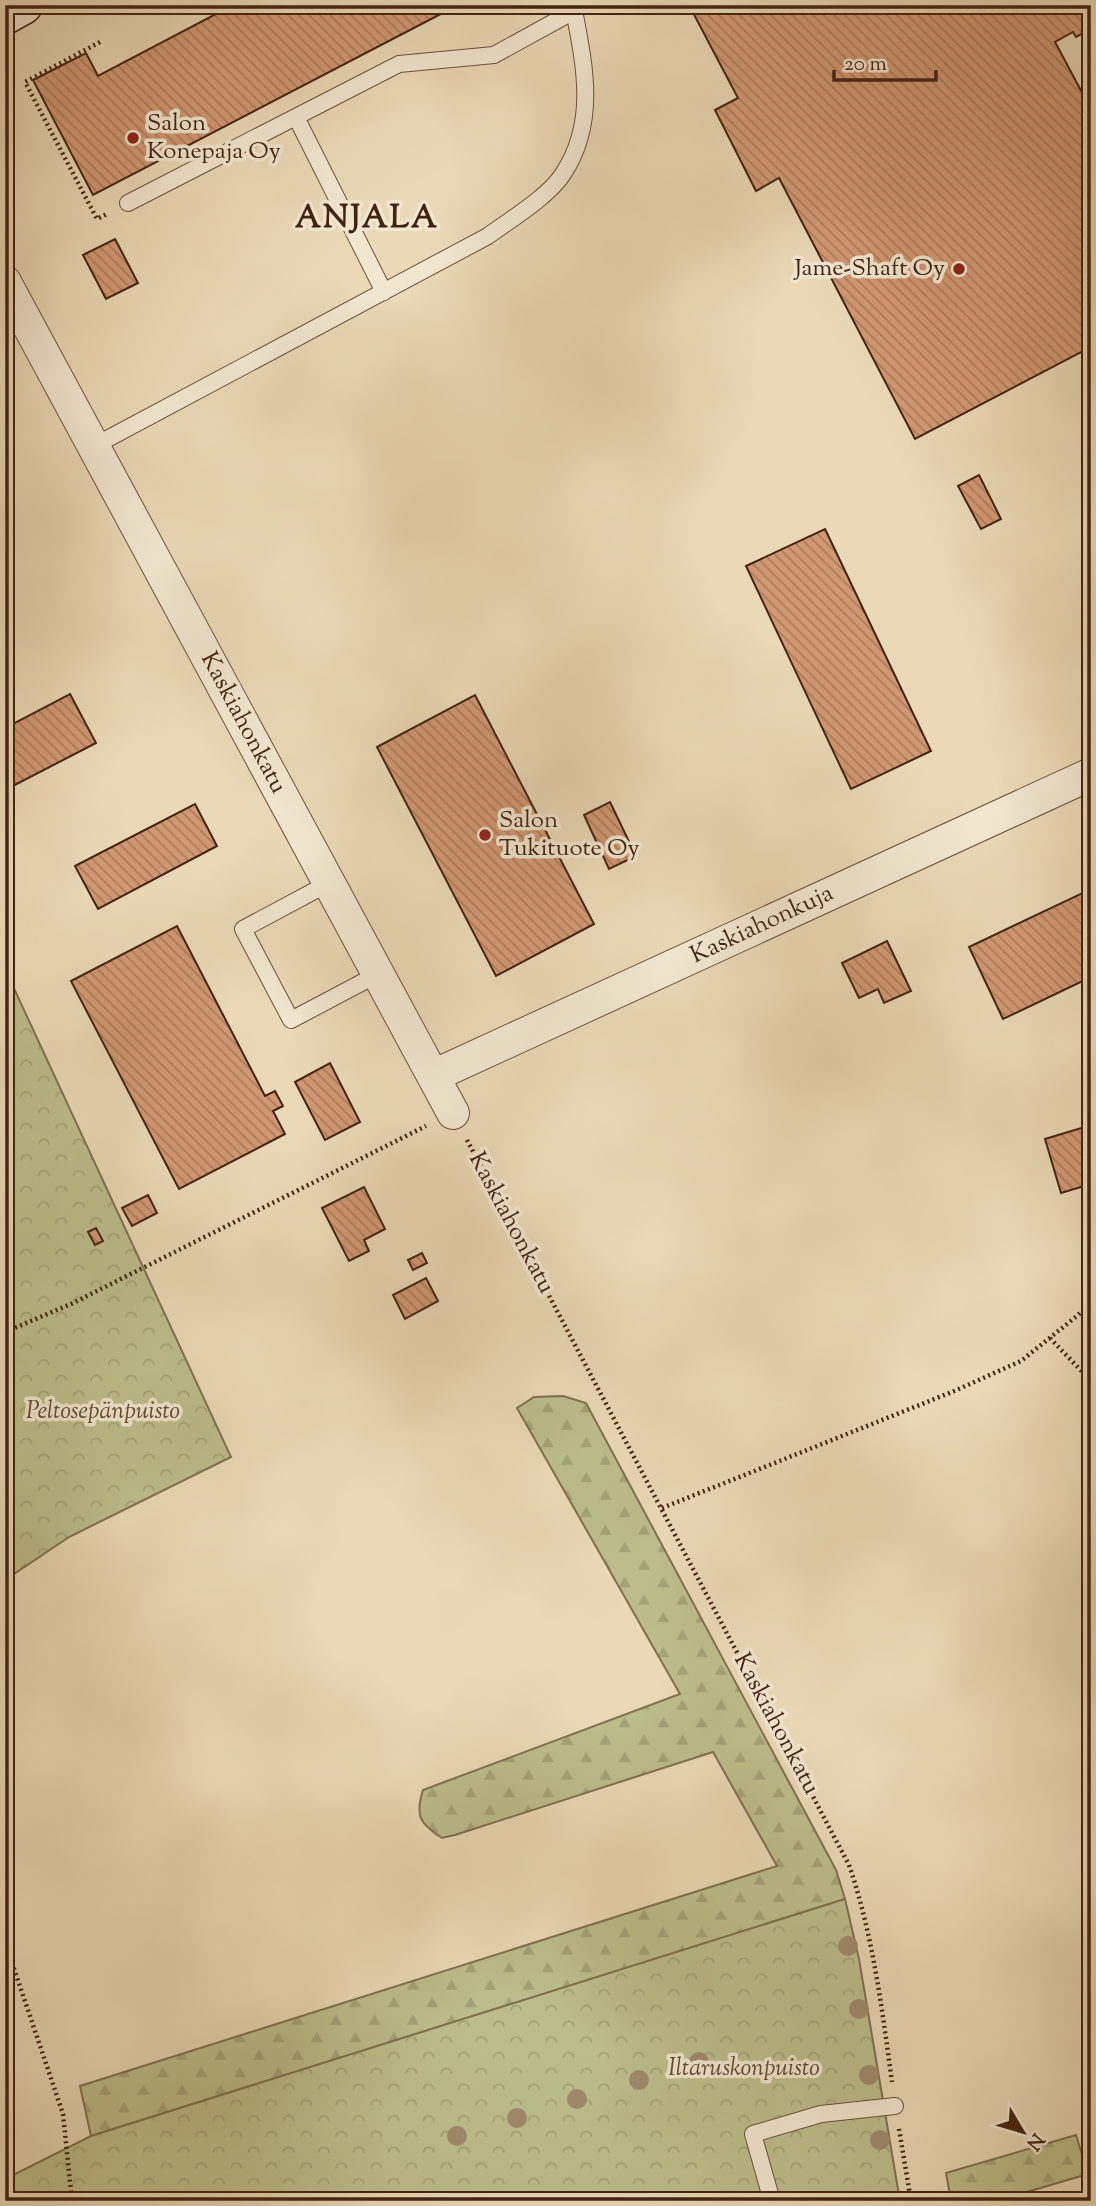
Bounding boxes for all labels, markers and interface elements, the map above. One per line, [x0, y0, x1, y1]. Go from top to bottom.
scale bar [834, 38, 935, 82]
text: 20 m [844, 50, 887, 80]
place label: Salon Konepaja Oy [147, 107, 281, 169]
marker: Salon Konepaja Oy [125, 130, 141, 146]
district label: ANJALA [295, 196, 439, 242]
place label: Jame-Shaft Oy [793, 252, 945, 286]
marker: Jame-Shaft Oy [951, 261, 967, 277]
street label: Kaskiahonkatu [191, 646, 295, 800]
place label: Salon Tukituote Oy [499, 804, 639, 866]
marker: Salon Tukituote Oy [477, 827, 493, 843]
street label: Kaskiahonkuja [685, 877, 839, 973]
street label: Kaskiahonkatu [459, 1146, 563, 1300]
park label: Peltosepänpuisto [26, 1395, 180, 1429]
street label: Kaskiahonkatu [724, 1647, 828, 1801]
park label: Iltaruskonpuisto [668, 2052, 820, 2086]
north arrow [988, 2098, 1058, 2168]
text: N [1019, 2127, 1050, 2155]

